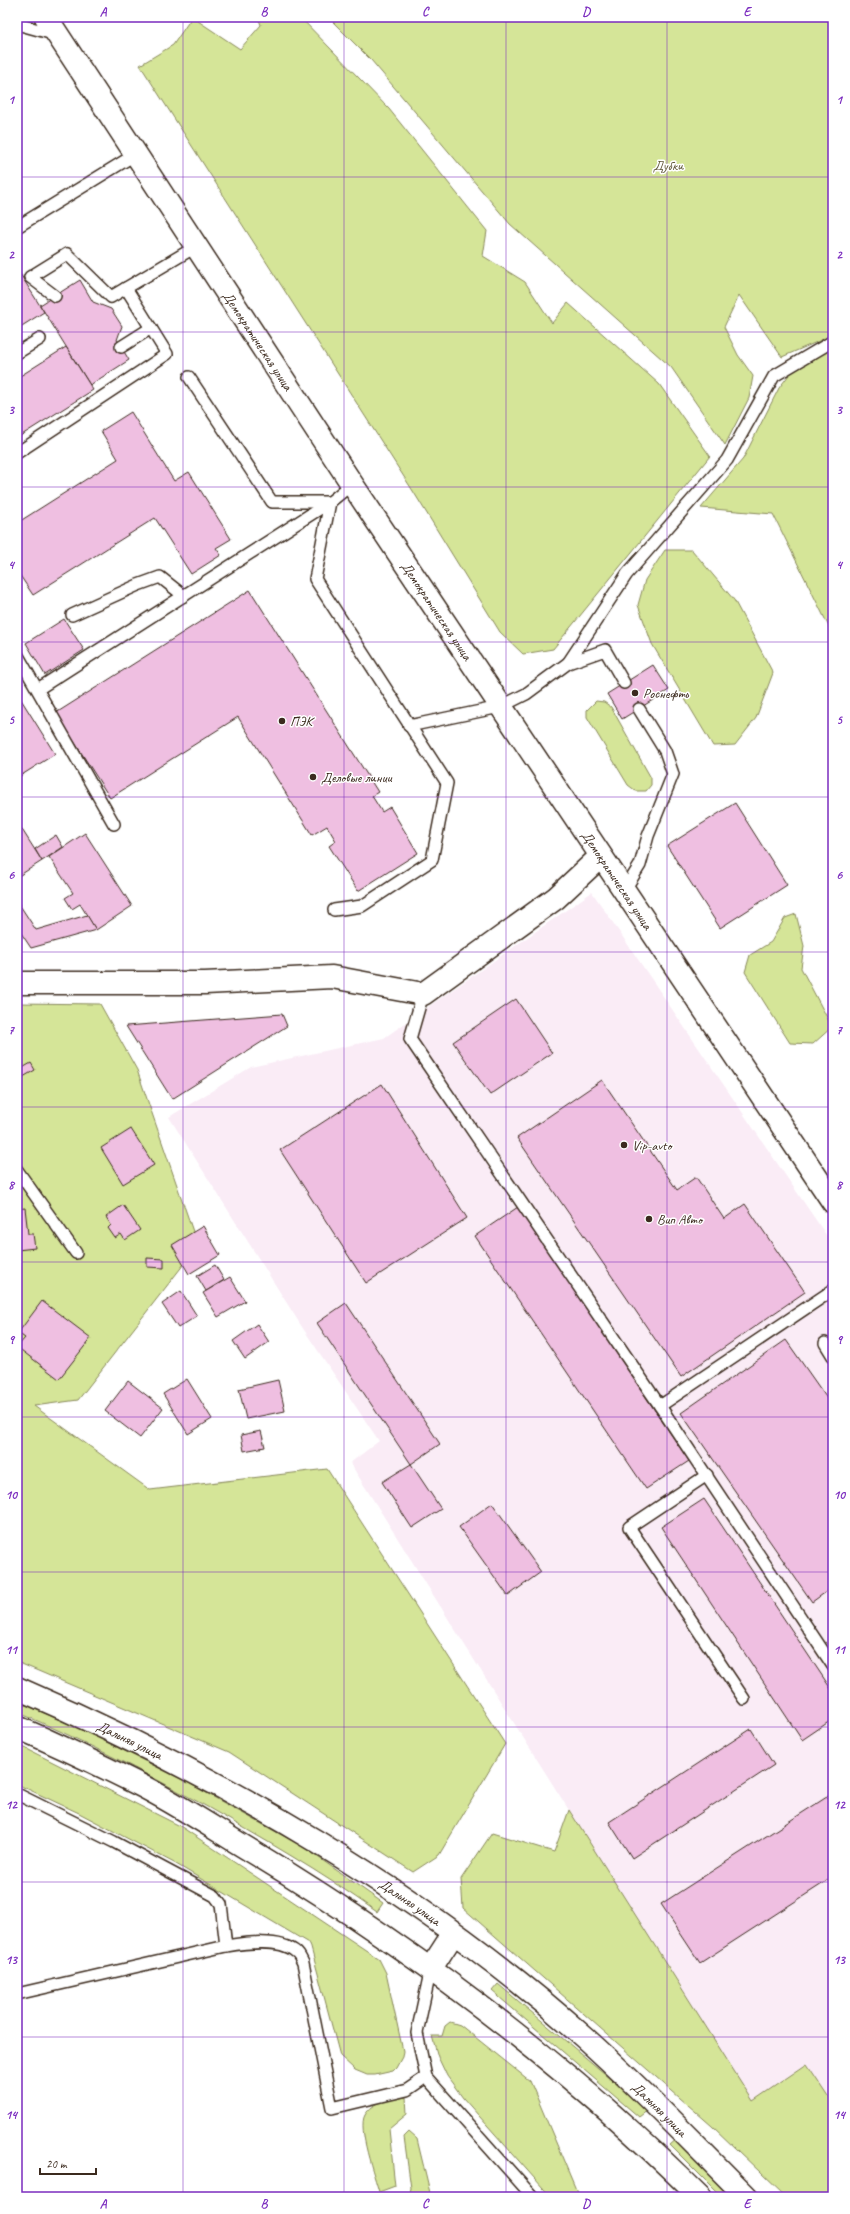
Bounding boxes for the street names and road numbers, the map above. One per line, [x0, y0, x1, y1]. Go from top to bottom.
street label: Демократическая улица [219, 288, 297, 394]
street label: Демократическая улица [398, 558, 477, 664]
street label: Демократическая улица [578, 827, 657, 933]
street label: Дальняя улица [94, 1717, 166, 1764]
street label: Дальняя улица [376, 1875, 445, 1930]
street label: Дальняя улица [629, 2078, 692, 2141]

